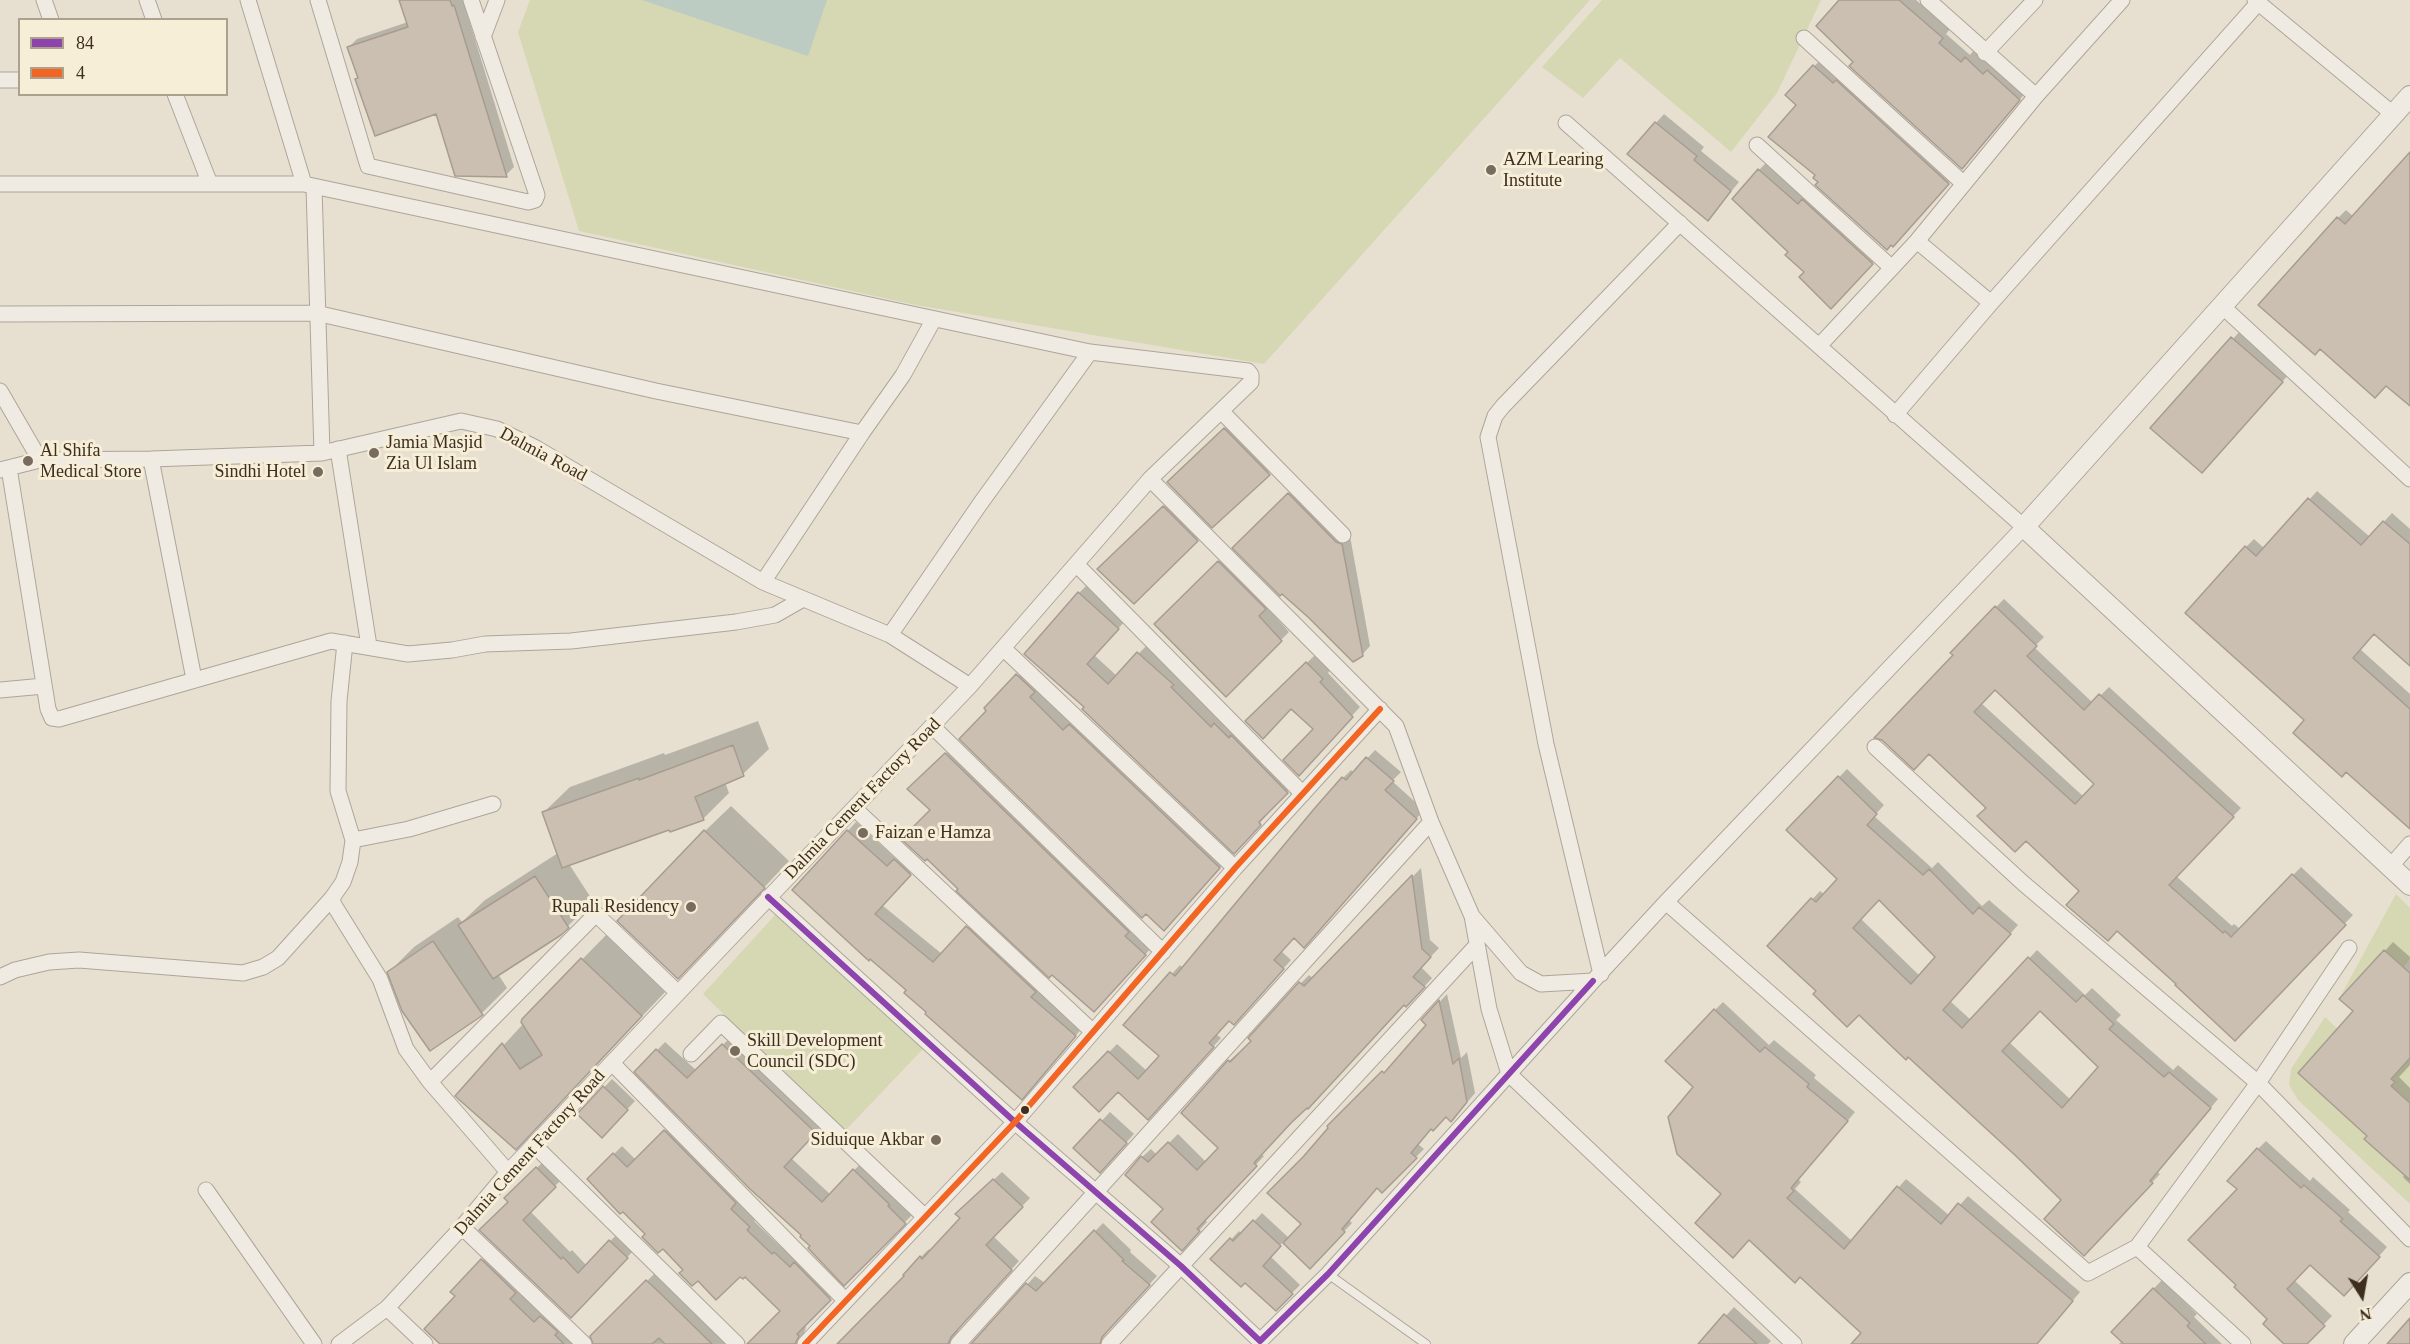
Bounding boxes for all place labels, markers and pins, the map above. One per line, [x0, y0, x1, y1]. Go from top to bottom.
place label: AZM Learing Institute [1503, 149, 1598, 192]
marker: AZM Learing Institute [1484, 163, 1498, 177]
place label: Jamia Masjid Zia Ul Islam [386, 432, 482, 474]
place label: Al Shifa Medical Store [40, 440, 143, 482]
marker: Jamia Masjid Zia Ul Islam [367, 446, 381, 460]
marker: Al Shifa Medical Store [21, 454, 35, 468]
place label: Sindhi Hotel [214, 461, 306, 483]
marker: Sindhi Hotel [311, 465, 325, 479]
place label: Faizan e Hamza [875, 822, 995, 844]
marker: Faizan e Hamza [856, 826, 870, 840]
place label: Rupali Residency [550, 896, 679, 918]
marker: Rupali Residency [684, 900, 698, 914]
place label: Skill Development Council (SDC) [747, 1030, 883, 1072]
marker: Skill Development Council (SDC) [728, 1044, 742, 1058]
unlabelled marker [1019, 1104, 1031, 1116]
place label: Siduique Akbar [811, 1129, 924, 1151]
marker: Siduique Akbar [929, 1133, 943, 1147]

